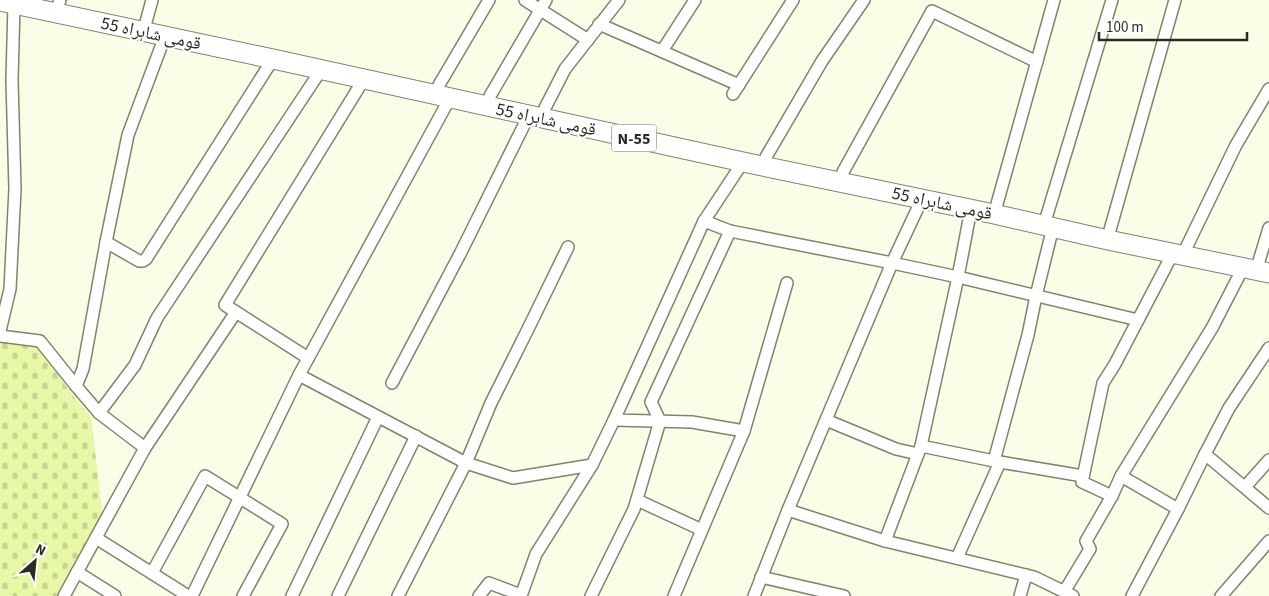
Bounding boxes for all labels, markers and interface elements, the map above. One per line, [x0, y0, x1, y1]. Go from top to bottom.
scale bar [1099, 10, 1246, 42]
street label: قومی شاہراہ 55 [98, 11, 203, 56]
text: 100 m [1106, 17, 1144, 38]
street label: قومی شاہراہ 55 [493, 97, 598, 142]
road number: N-55 [612, 125, 656, 152]
street label: قومی شاہراہ 55 [889, 181, 994, 226]
north arrow [10, 536, 60, 586]
text: N [32, 539, 49, 561]

